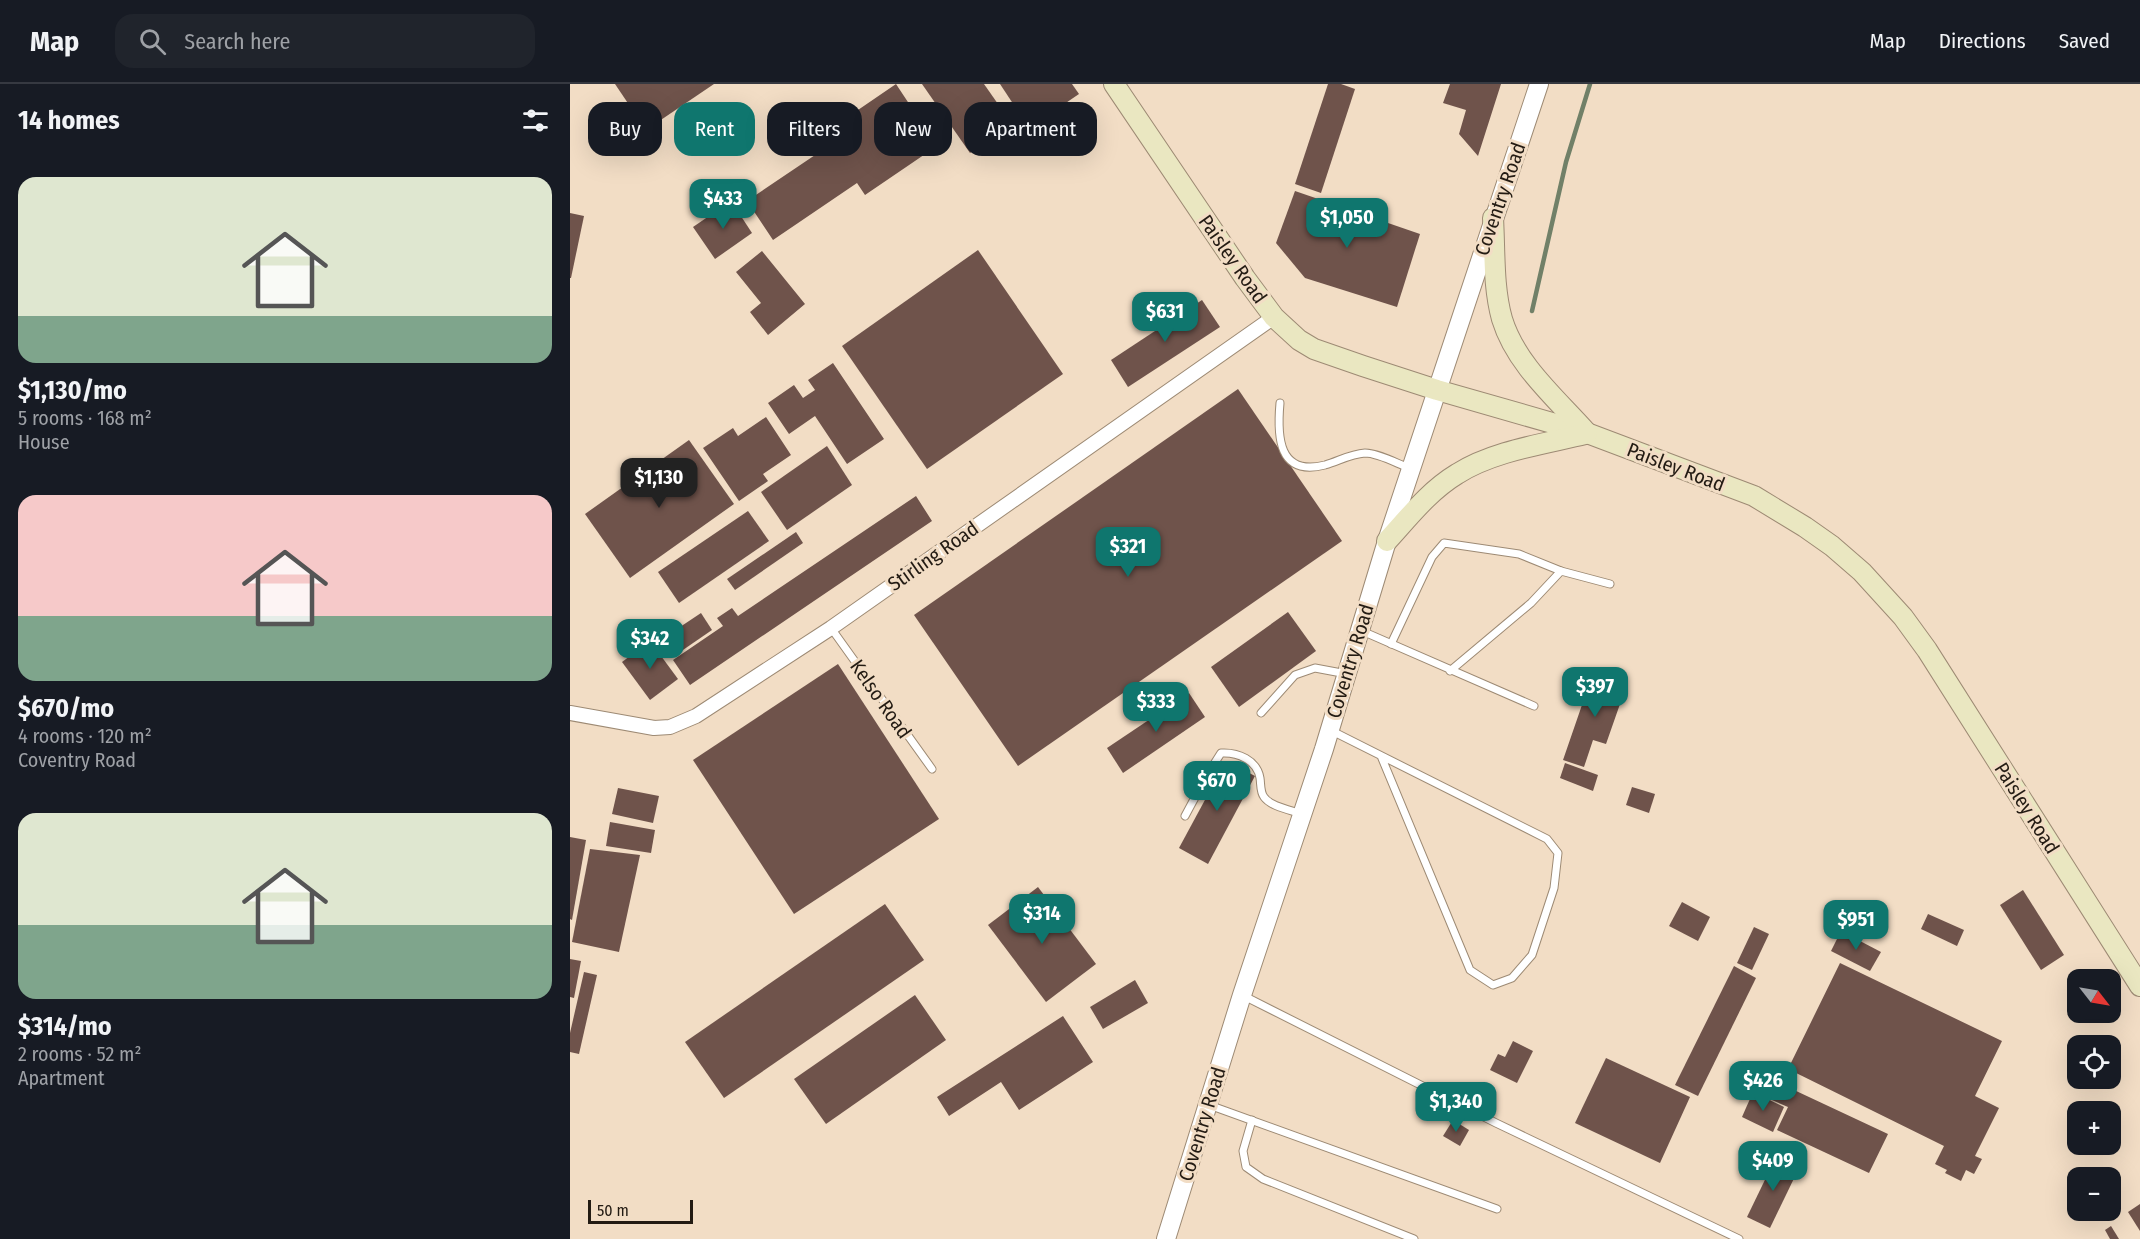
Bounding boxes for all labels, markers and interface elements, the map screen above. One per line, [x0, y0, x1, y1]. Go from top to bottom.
search box [115, 14, 535, 68]
text: Map [30, 25, 79, 58]
icon: search [136, 25, 169, 58]
text: Search here [184, 28, 290, 55]
text: Map [1869, 28, 1906, 54]
text: Directions [1939, 28, 2026, 54]
text: Saved [2059, 28, 2110, 54]
chip: Buy [588, 102, 662, 156]
chip: Rent [674, 102, 755, 156]
chip: Filters [767, 102, 862, 156]
chip: New [874, 102, 952, 156]
chip: Apartment [964, 102, 1097, 156]
icon: filters [519, 104, 552, 137]
text: 14 homes [18, 105, 120, 136]
street label: Coventry Road [1469, 139, 1531, 259]
pin: $433 [687, 179, 759, 230]
text: $433 [704, 186, 742, 210]
pin: $1,050 [1298, 198, 1396, 249]
text: $1,050 [1320, 205, 1374, 229]
street label: Paisley Road [1194, 210, 1272, 308]
icon: home [231, 216, 339, 324]
pin: $631 [1129, 292, 1201, 343]
text: $631 [1146, 299, 1184, 323]
text: $1,130/mo [18, 375, 127, 406]
text: 5 rooms · 168 m² [18, 406, 152, 430]
text: House [18, 430, 70, 454]
street label: Paisley Road [1624, 437, 1728, 497]
pin: $1,130 [610, 458, 708, 509]
text: $1,130 [634, 465, 684, 489]
street label: Stirling Road [883, 516, 983, 596]
pin: $321 [1092, 527, 1164, 578]
icon: home [231, 534, 339, 642]
text: $321 [1110, 534, 1146, 558]
street label: Coventry Road [1321, 601, 1379, 721]
pin: $342 [614, 619, 686, 670]
text: $342 [631, 626, 669, 650]
street label: Kelso Road [845, 655, 917, 743]
pin: $397 [1559, 667, 1631, 718]
text: $397 [1576, 674, 1614, 698]
pin: $333 [1120, 682, 1192, 733]
text: $333 [1137, 689, 1175, 713]
text: $670/mo [18, 693, 114, 724]
text: 4 rooms · 120 m² [18, 724, 152, 748]
text: Coventry Road [18, 748, 136, 772]
street label: Paisley Road [1990, 758, 2064, 858]
pin: $670 [1181, 761, 1253, 812]
text: $670 [1197, 768, 1237, 792]
icon: home [231, 852, 339, 960]
pin: $314 [1006, 894, 1078, 945]
pin: $951 [1820, 900, 1892, 951]
text: $314 [1023, 901, 1061, 925]
text: $951 [1837, 907, 1875, 931]
north arrow [2067, 969, 2121, 1023]
map controls [2067, 969, 2121, 1221]
text: $314/mo [18, 1011, 112, 1042]
button: locate [2067, 1035, 2121, 1089]
text: 2 rooms · 52 m² [18, 1042, 142, 1066]
pin: $426 [1727, 1061, 1799, 1112]
street label: Coventry Road [1173, 1064, 1231, 1184]
text: Apartment [18, 1066, 105, 1090]
text: $426 [1743, 1068, 1783, 1092]
pin: $1,340 [1407, 1082, 1505, 1133]
text: $1,340 [1429, 1089, 1483, 1113]
button: + [2067, 1101, 2121, 1155]
pin: $409 [1737, 1141, 1809, 1192]
text: $409 [1752, 1148, 1794, 1172]
button: − [2067, 1167, 2121, 1221]
scale bar [588, 1197, 693, 1224]
text: 50 m [597, 1201, 629, 1220]

